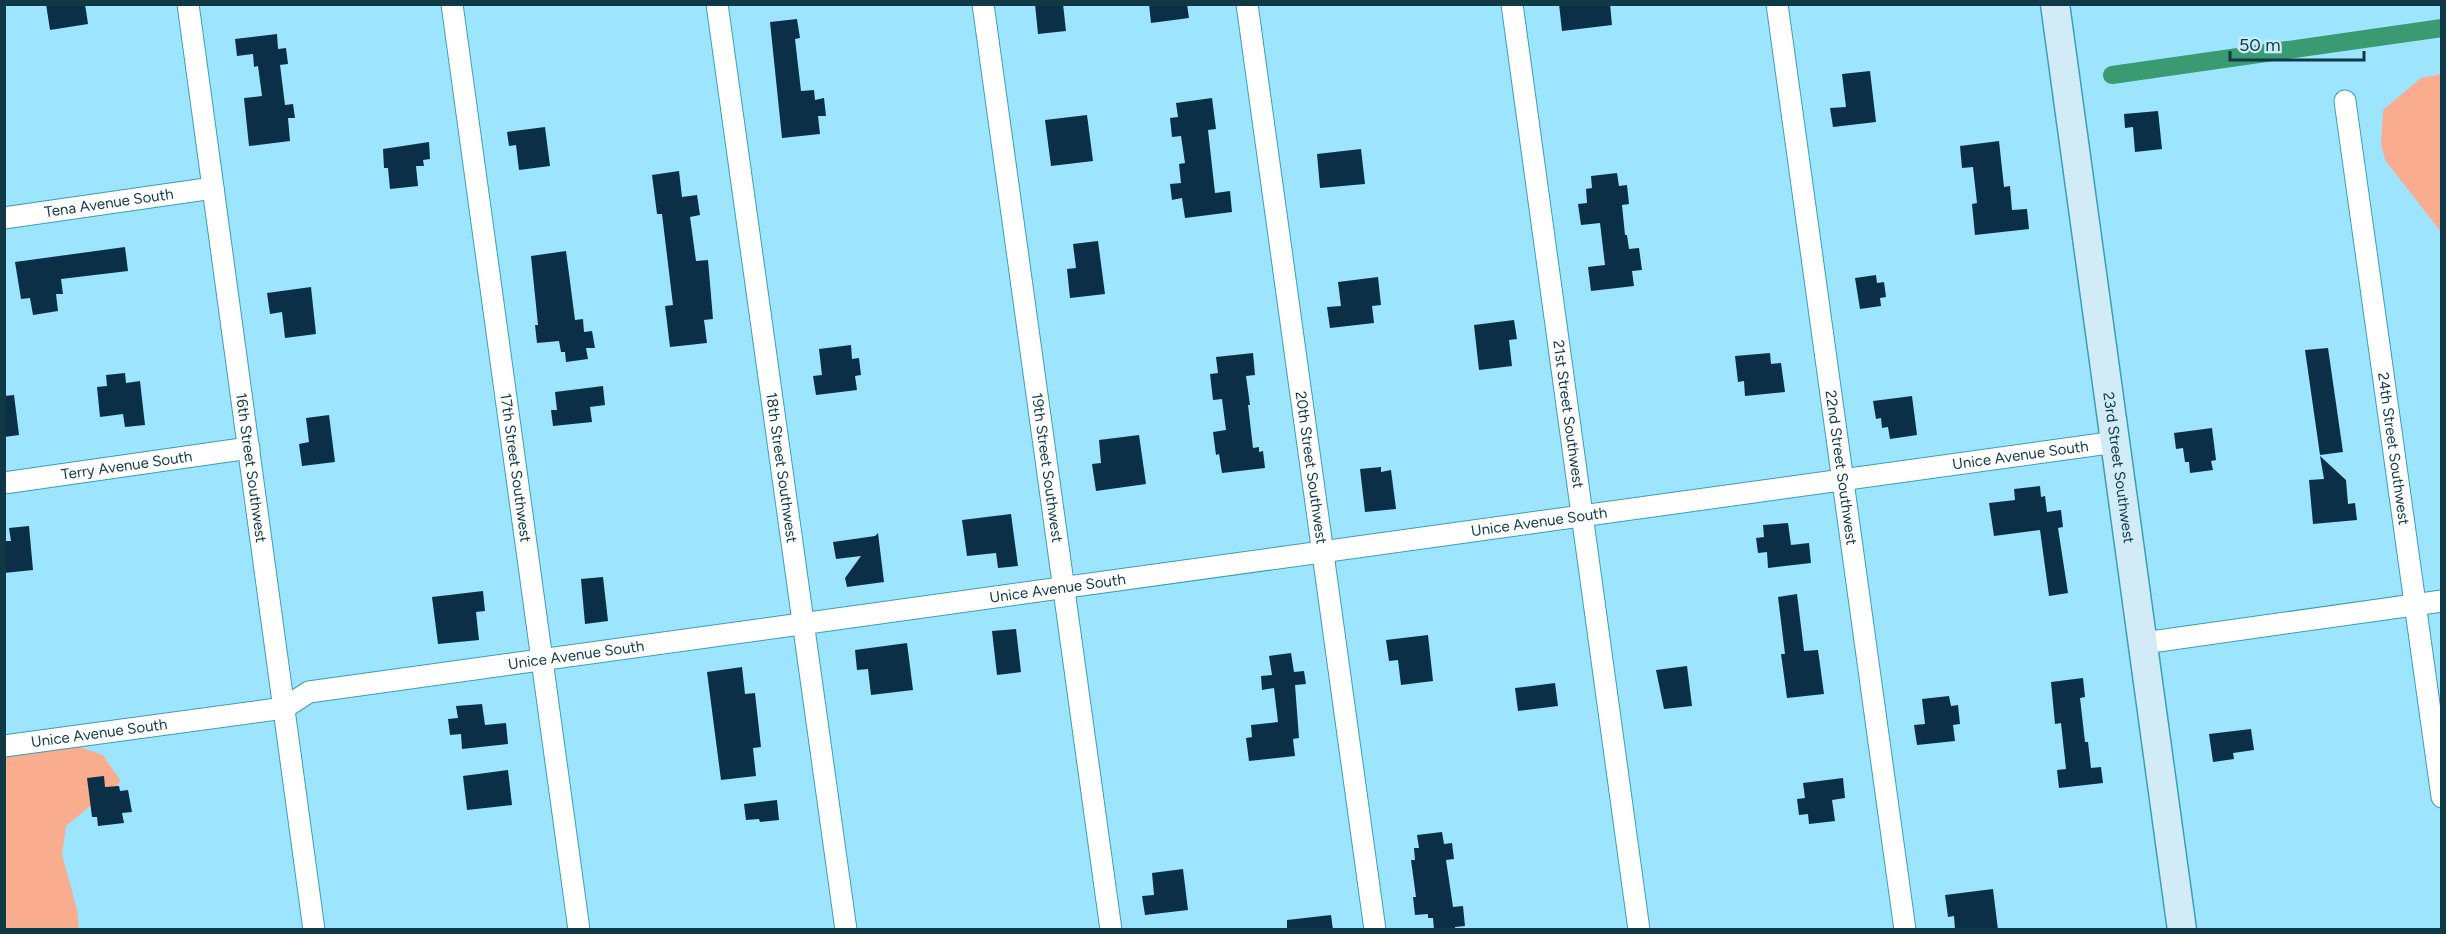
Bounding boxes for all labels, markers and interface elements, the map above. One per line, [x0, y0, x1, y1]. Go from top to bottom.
scale bar [2230, 24, 2364, 62]
text: 50 m [2239, 34, 2281, 56]
street label: Tena Avenue South [43, 185, 175, 221]
street label: 21st Street Southwest [1549, 339, 1587, 490]
street label: 24th Street Southwest [2374, 371, 2413, 526]
street label: 22nd Street Southwest [1821, 389, 1861, 546]
street label: 20th Street Southwest [1292, 390, 1331, 546]
street label: 18th Street Southwest [762, 391, 801, 544]
street label: 23rd Street Southwest [2099, 391, 2138, 545]
street label: 16th Street Southwest [232, 392, 270, 544]
street label: 17th Street Southwest [496, 392, 535, 544]
street label: 19th Street Southwest [1028, 392, 1066, 544]
street label: Unice Avenue South [1951, 437, 2090, 474]
street label: Terry Avenue South [60, 447, 193, 484]
street label: Unice Avenue South [1470, 503, 1608, 540]
street label: Unice Avenue South [988, 570, 1127, 607]
street label: Unice Avenue South [507, 637, 645, 673]
street label: Unice Avenue South [30, 715, 168, 751]

